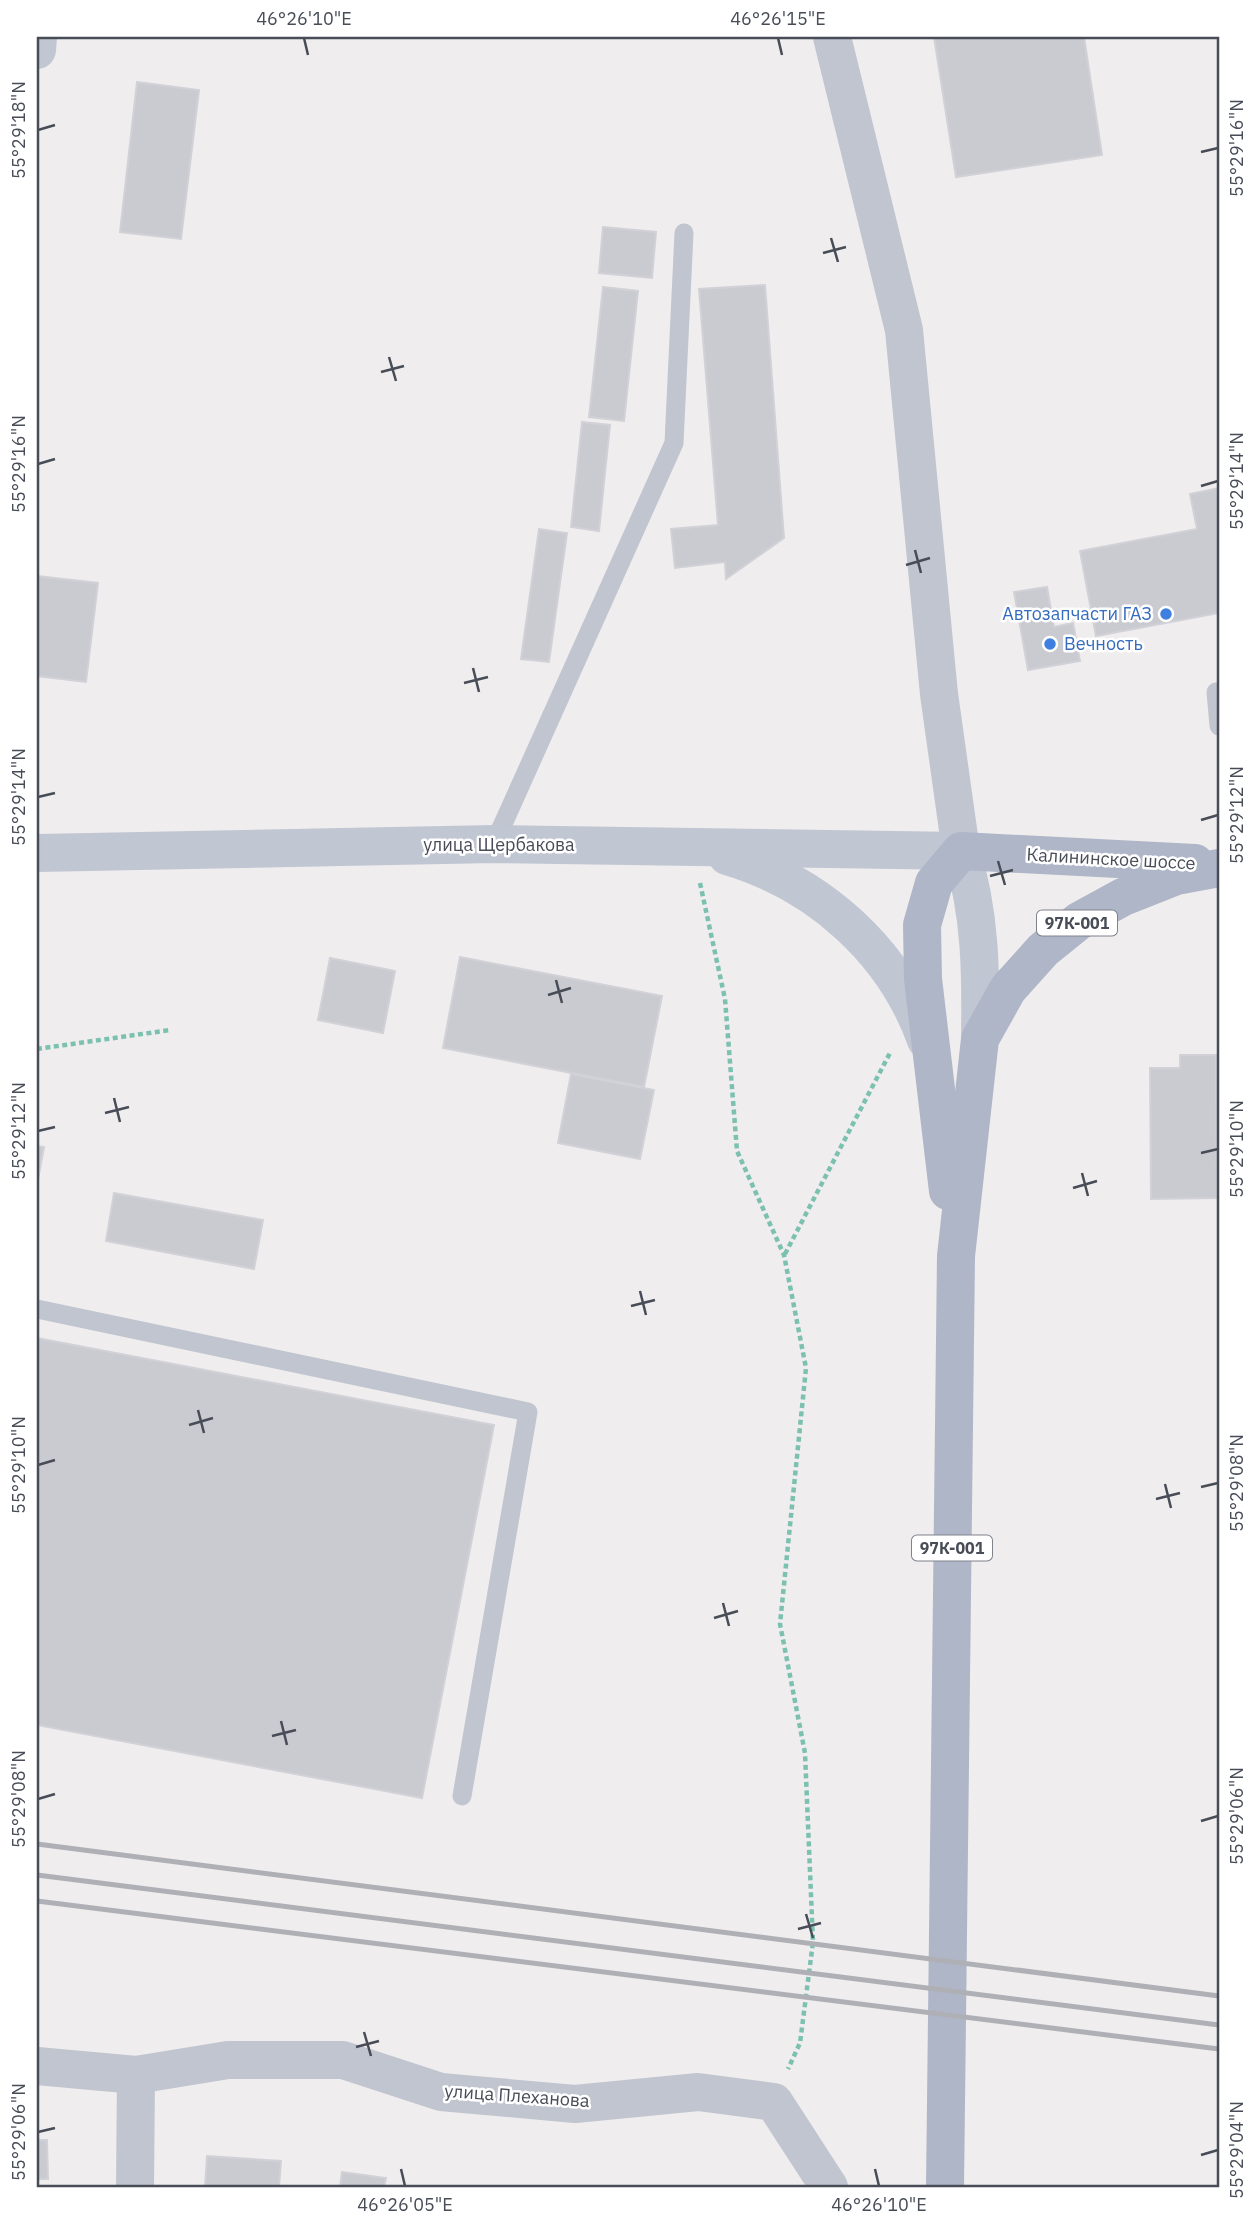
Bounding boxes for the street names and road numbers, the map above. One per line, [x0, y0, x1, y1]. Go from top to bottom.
street label: улица Щербакова [423, 833, 575, 856]
street label: Калининское шоссе [1026, 843, 1196, 874]
road number: 97К-001 [1037, 911, 1117, 936]
road number: 97К-001 [912, 1536, 992, 1560]
street label: улица Плеханова [444, 2079, 591, 2112]

